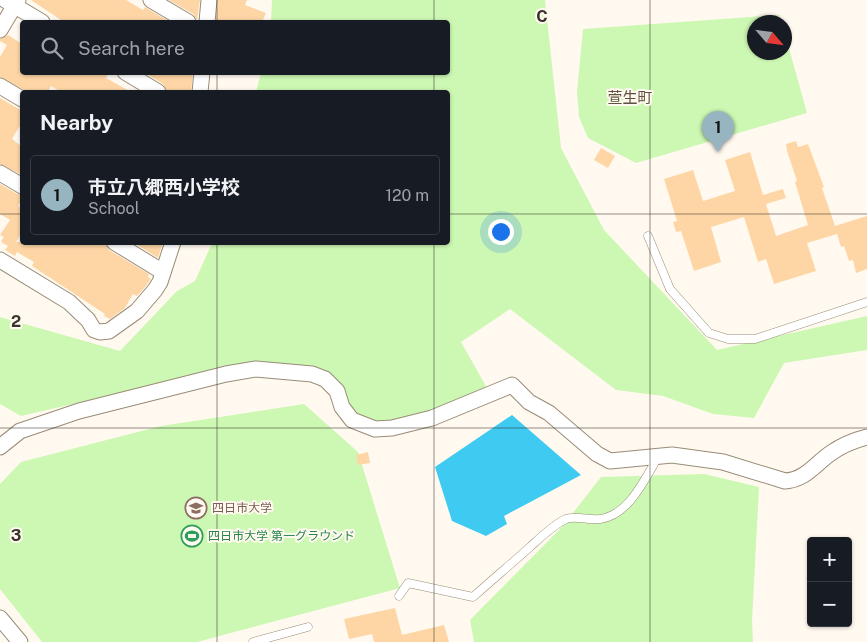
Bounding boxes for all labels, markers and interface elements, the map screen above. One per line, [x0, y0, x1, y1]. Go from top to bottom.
text: C [536, 7, 548, 26]
north arrow [747, 15, 792, 60]
search box [20, 20, 450, 75]
icon: search [38, 34, 66, 62]
text: Search here [78, 37, 185, 59]
district label: 萱生町 [607, 89, 653, 106]
text: Nearby [40, 110, 113, 135]
pin: 1 [702, 111, 734, 152]
text: 市立八郷西小学校 [88, 176, 240, 198]
text: 1 [54, 186, 60, 205]
text: 120 m [385, 186, 429, 205]
text: School [88, 199, 139, 218]
your location [488, 219, 514, 245]
text: 2 [11, 312, 21, 331]
school or university icon: 四日市大学 [184, 496, 208, 520]
place label: 四日市大学 [212, 501, 272, 515]
sports icon: 四日市大学 第一グラウンド [180, 524, 204, 548]
text: 3 [11, 526, 21, 545]
place label: 四日市大学 第一グラウンド [208, 529, 355, 543]
map controls [807, 537, 852, 627]
button: + [807, 537, 852, 582]
button: − [807, 582, 852, 627]

